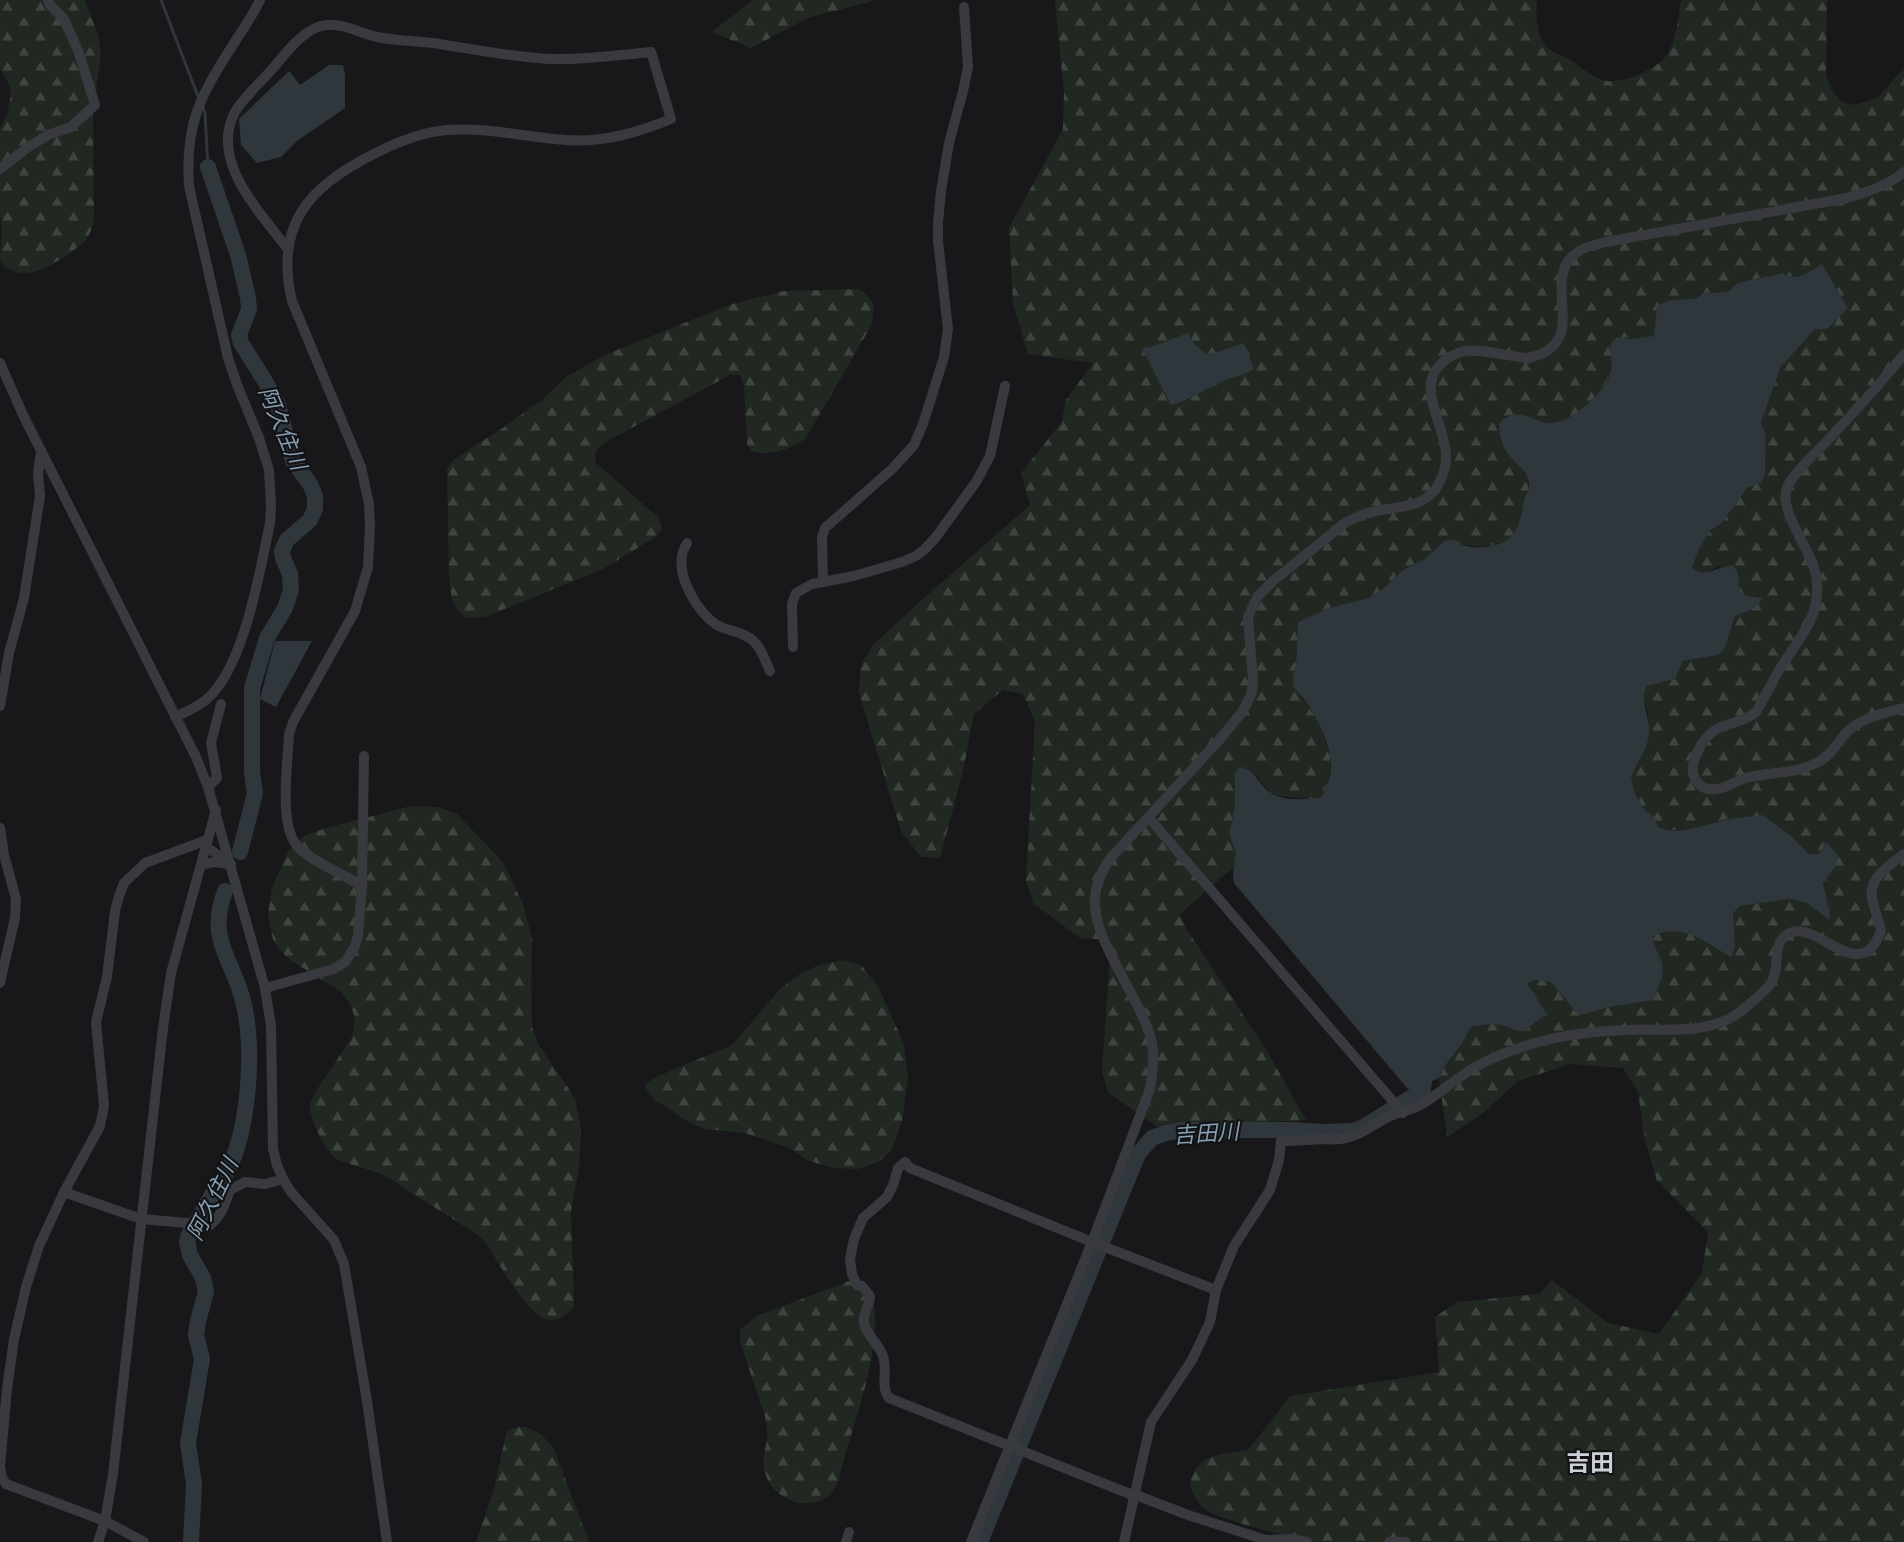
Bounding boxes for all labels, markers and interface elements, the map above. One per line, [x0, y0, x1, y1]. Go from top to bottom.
water label: 阿久住川 [252, 382, 315, 476]
water label: 吉田川 [1172, 1116, 1242, 1150]
water label: 阿久住川 [179, 1151, 246, 1245]
district label: 吉田 [1566, 1445, 1614, 1478]

